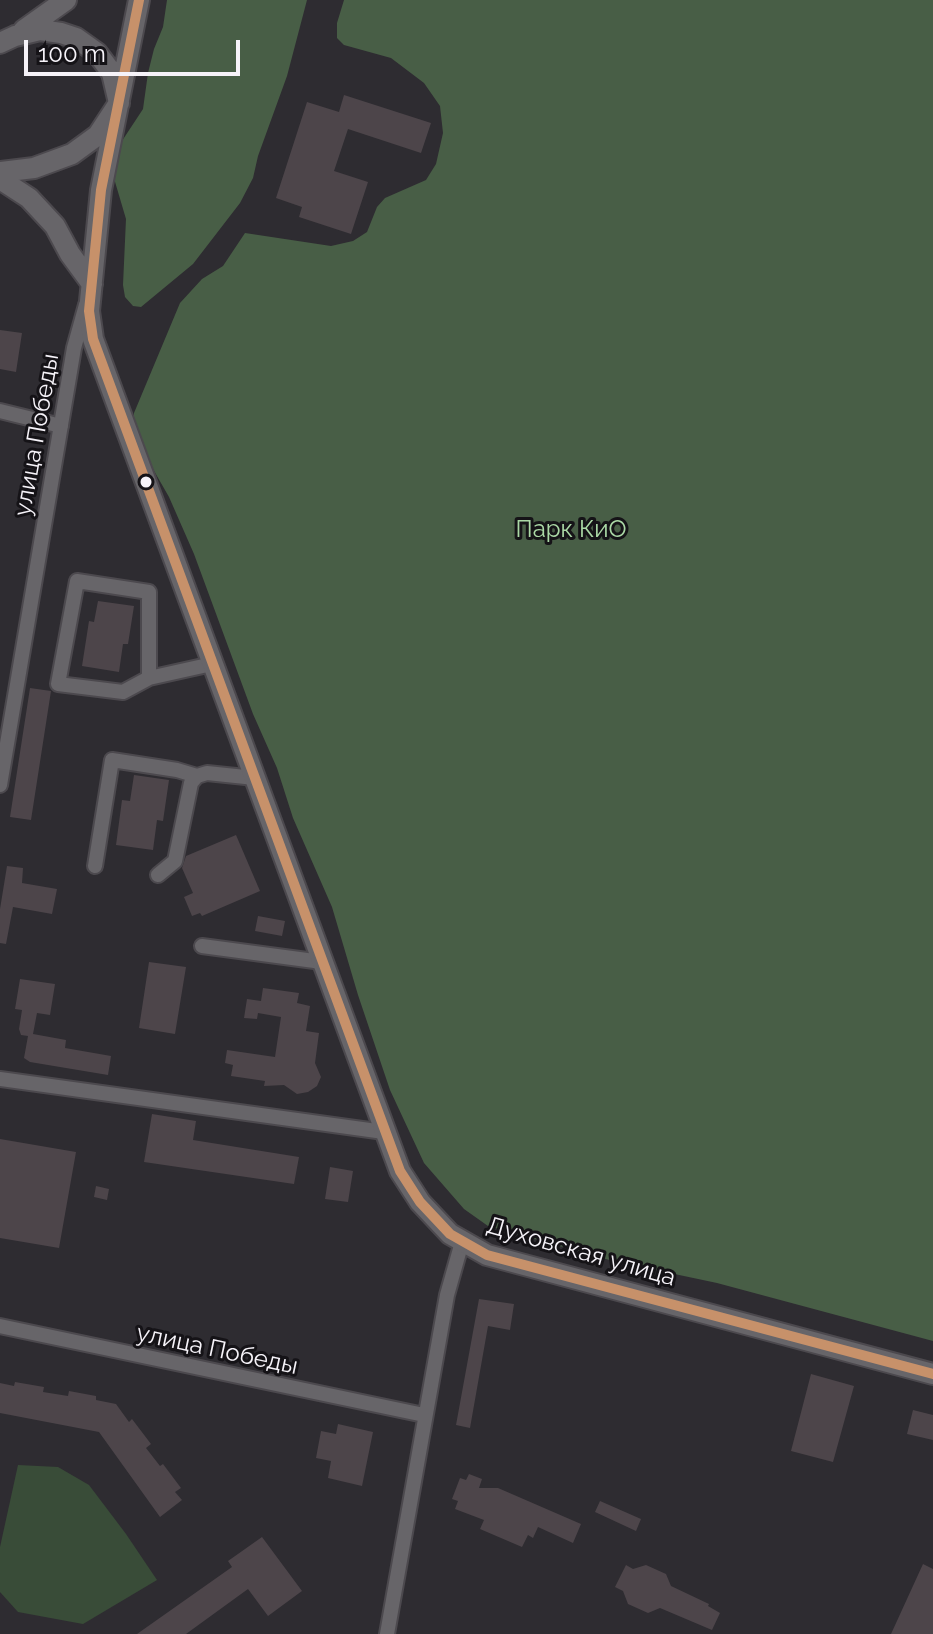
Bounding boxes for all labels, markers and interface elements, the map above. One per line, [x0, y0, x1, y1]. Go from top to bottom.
scale bar [28, 24, 244, 74]
text: 100 m [38, 39, 106, 68]
street label: улица Победы [9, 352, 65, 518]
unlabelled marker [138, 474, 154, 490]
park label: Парк КиО [515, 516, 627, 544]
street label: Духовская улица [483, 1211, 679, 1293]
street label: улица Победы [134, 1319, 300, 1381]

